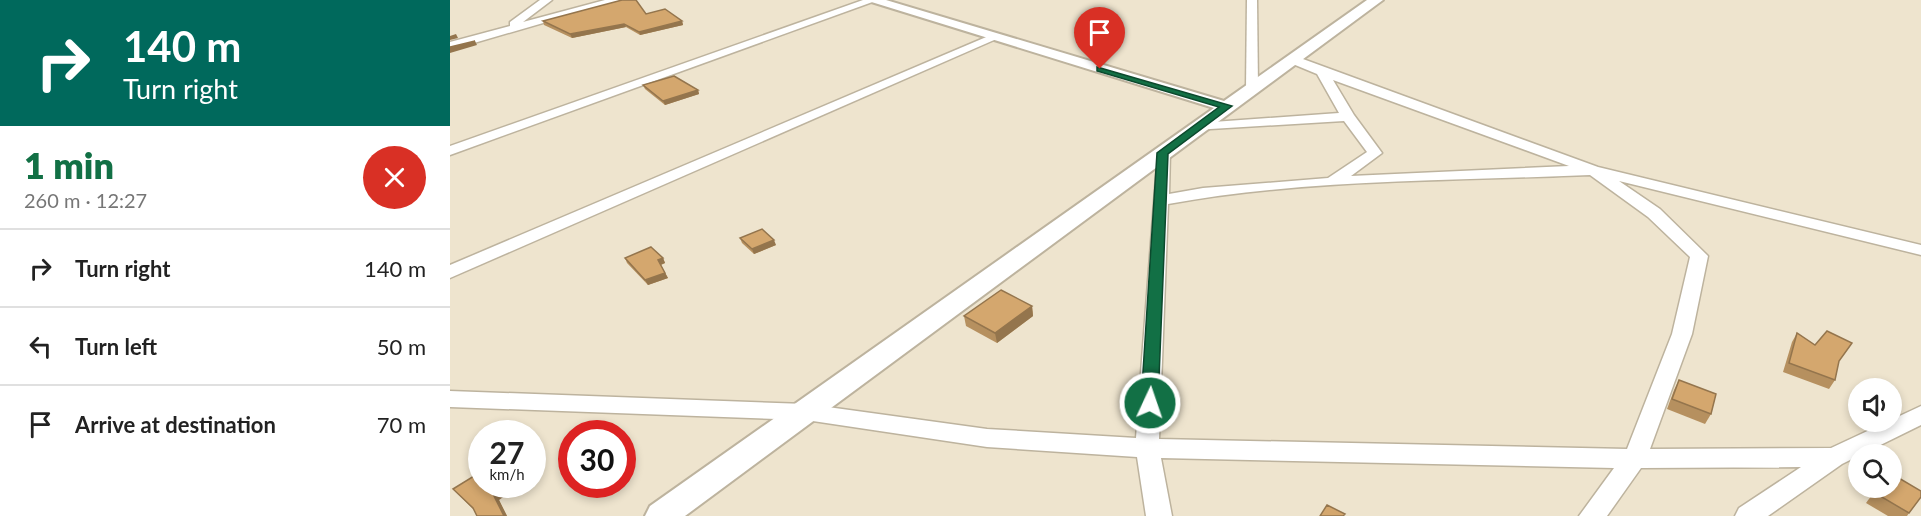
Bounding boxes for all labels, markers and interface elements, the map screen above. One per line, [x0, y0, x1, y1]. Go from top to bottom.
pin [1074, 7, 1125, 69]
icon: arrive [1083, 16, 1116, 49]
text: 140 m [123, 21, 241, 71]
icon: right [24, 24, 102, 102]
text: Turn right [123, 72, 238, 105]
text: 1 min [24, 143, 114, 187]
button: close [363, 146, 426, 209]
text: 260 m · 12:27 [24, 188, 147, 212]
icon: right [24, 252, 57, 285]
text: Turn right [75, 255, 170, 282]
text: 140 m [364, 255, 426, 282]
icon: left [24, 330, 57, 363]
text: Turn left [75, 333, 157, 360]
text: 50 m [377, 333, 426, 360]
position arrow [1118, 371, 1182, 435]
map controls [1848, 378, 1902, 498]
button: sound [1848, 378, 1902, 432]
icon: arrive [24, 408, 57, 441]
text: Arrive at destination [75, 411, 276, 438]
text: 70 m [377, 411, 426, 438]
speed limit sign: 30 [558, 420, 636, 498]
text: 27 [490, 434, 524, 470]
button: search [1848, 444, 1902, 498]
text: km/h [489, 465, 525, 483]

